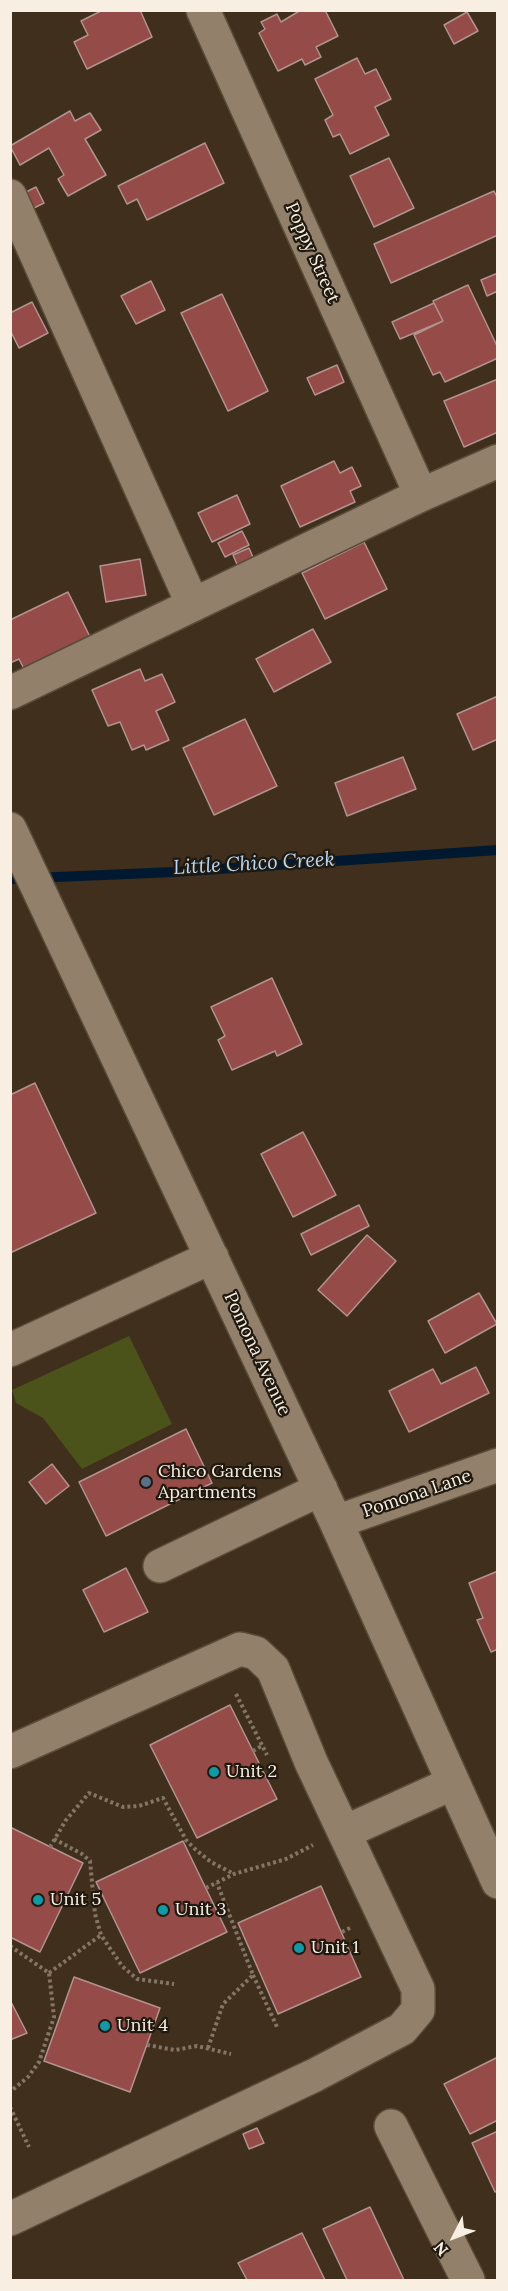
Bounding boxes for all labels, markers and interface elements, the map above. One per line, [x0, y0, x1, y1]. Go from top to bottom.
street label: Poppy Street [280, 199, 344, 307]
water label: Little Chico Creek [173, 848, 335, 880]
street label: Pomona Avenue [219, 1289, 295, 1419]
place label: Chico Gardens Apartments [158, 1461, 282, 1504]
street label: Pomona Lane [360, 1465, 474, 1523]
marker: Chico Gardens Apartments [139, 1475, 153, 1489]
place label: Unit 2 [226, 1761, 277, 1783]
marker: Unit 2 [207, 1765, 221, 1779]
place label: Unit 5 [50, 1889, 101, 1911]
marker: Unit 5 [31, 1893, 45, 1907]
place label: Unit 3 [175, 1899, 227, 1921]
marker: Unit 3 [156, 1903, 170, 1917]
place label: Unit 1 [311, 1937, 359, 1959]
marker: Unit 1 [292, 1941, 306, 1955]
place label: Unit 4 [117, 2015, 168, 2037]
marker: Unit 4 [98, 2019, 112, 2033]
north arrow [424, 2207, 484, 2267]
text: N [429, 2238, 452, 2260]

